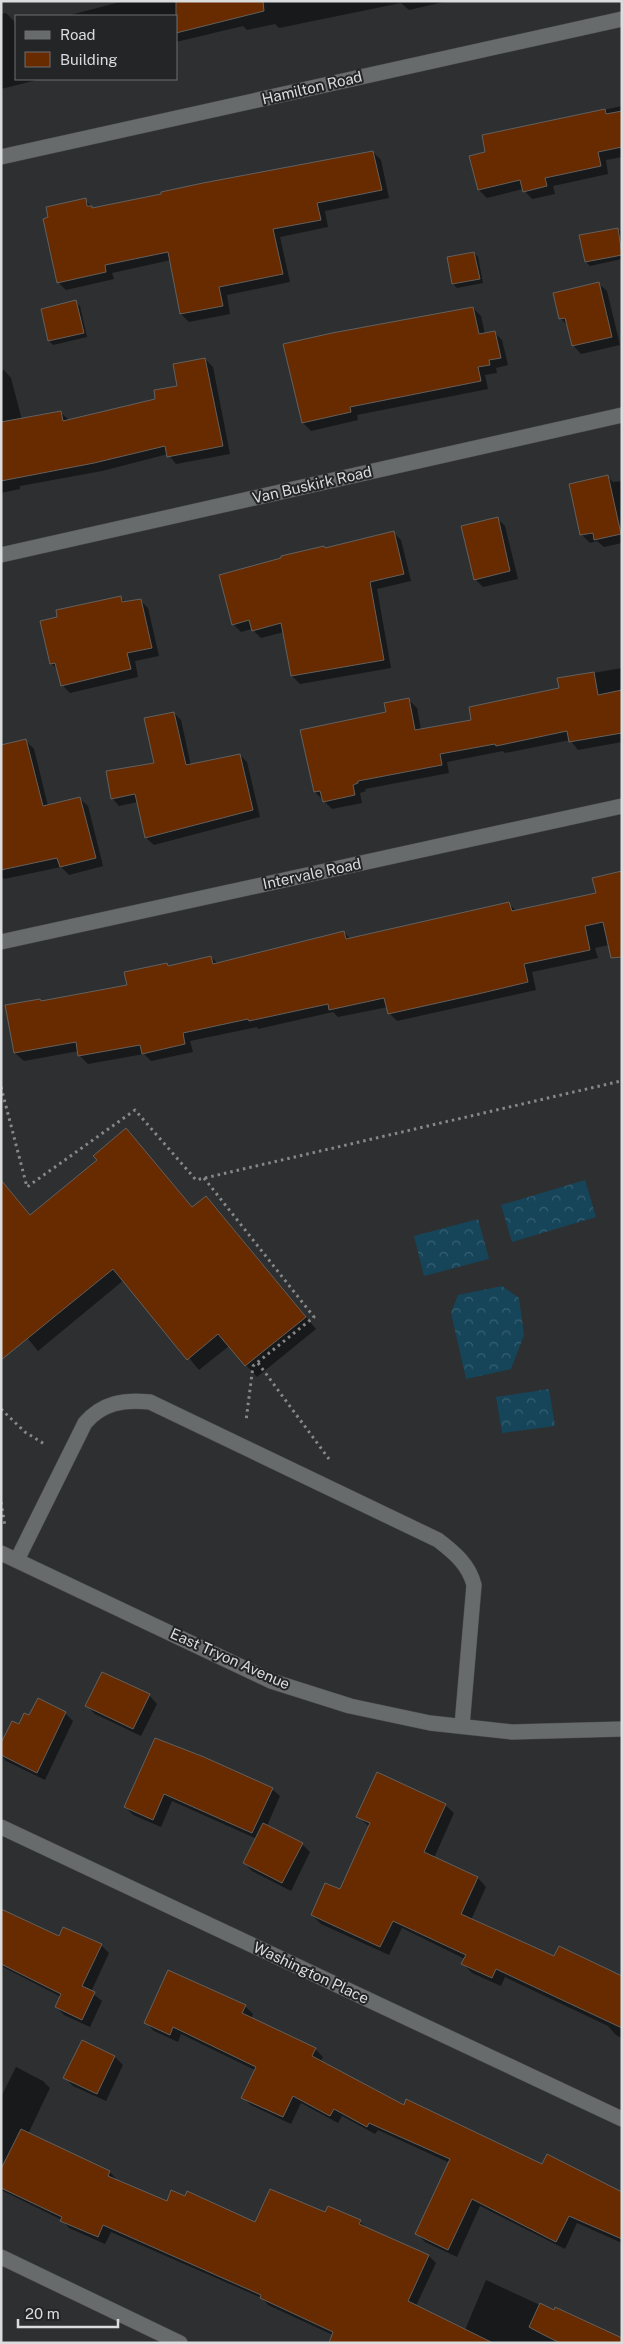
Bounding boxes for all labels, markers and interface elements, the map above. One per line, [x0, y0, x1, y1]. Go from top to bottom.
legend [15, 15, 178, 80]
text: Road [60, 26, 96, 43]
text: Building [60, 51, 118, 68]
street label: Hamilton Road [260, 68, 364, 107]
street label: Van Buskirk Road [251, 462, 373, 507]
street label: Intervale Road [261, 855, 363, 892]
street label: East Tryon Avenue [168, 1625, 293, 1693]
street label: Washington Place [251, 1938, 372, 2007]
scale bar [18, 2296, 118, 2328]
text: 20 m [25, 2305, 60, 2322]

